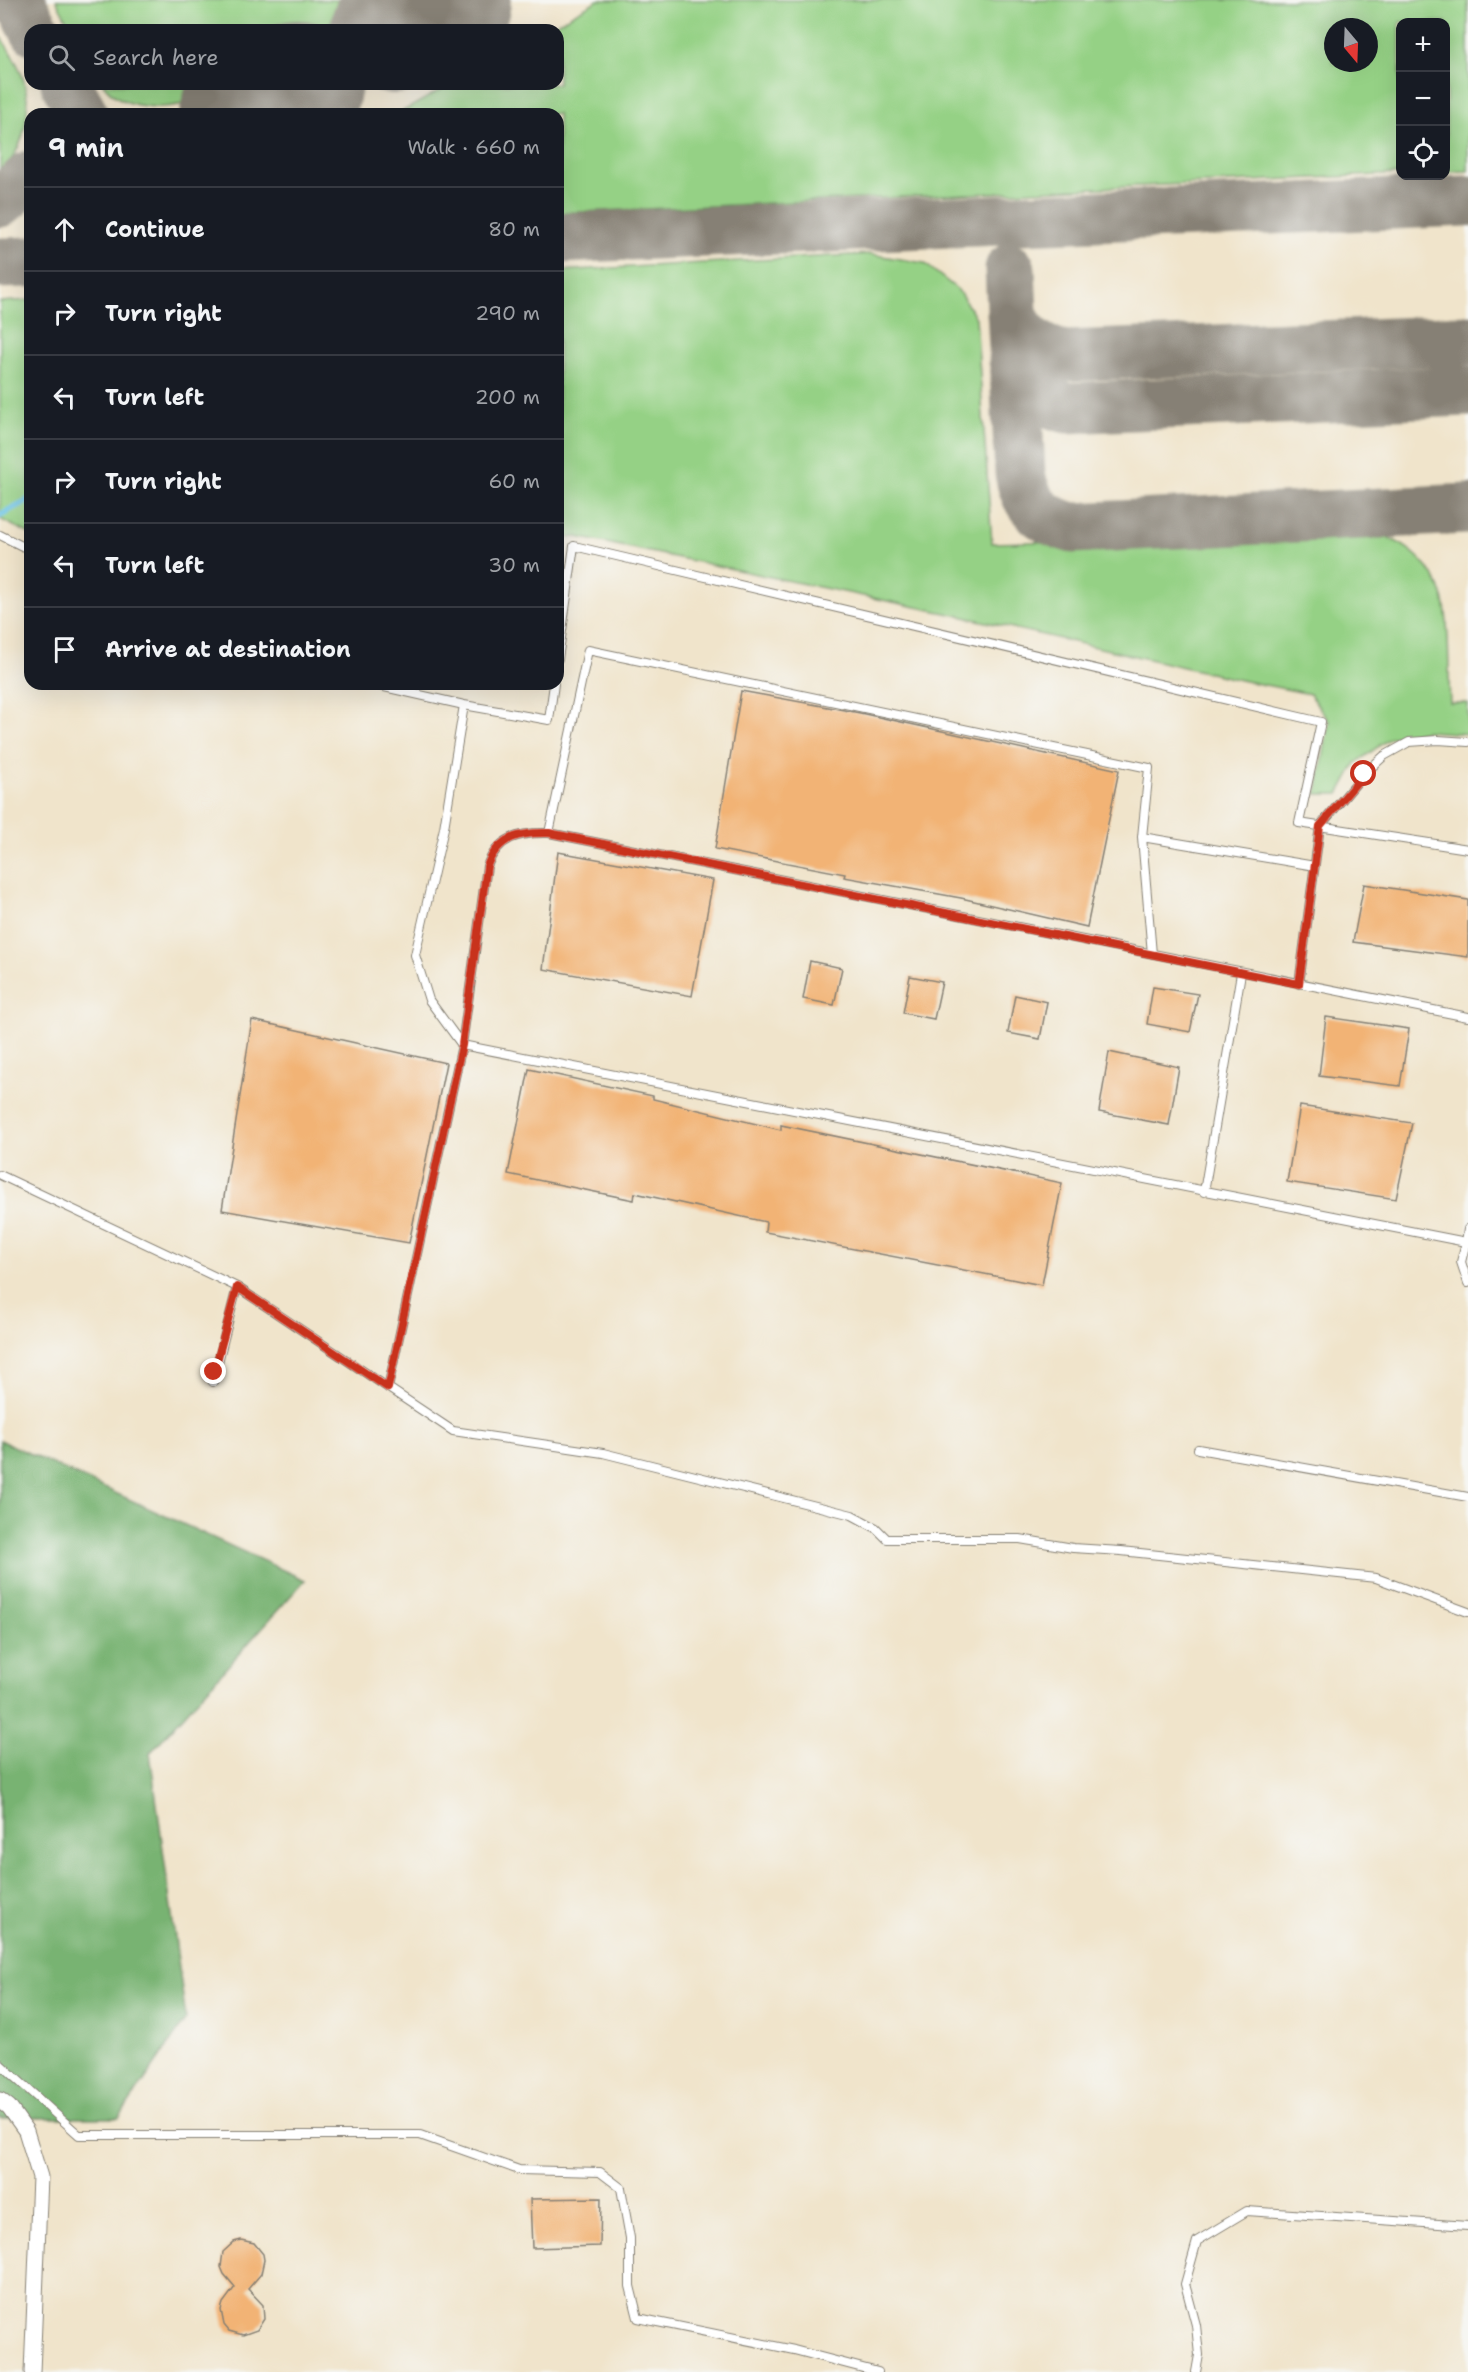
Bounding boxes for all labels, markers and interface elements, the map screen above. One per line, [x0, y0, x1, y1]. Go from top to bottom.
north arrow [1324, 18, 1378, 72]
map controls [1396, 18, 1450, 180]
button: + [1396, 18, 1450, 72]
search box [24, 24, 564, 90]
icon: search [45, 41, 78, 74]
text: Search here [93, 43, 219, 72]
button: − [1396, 72, 1450, 126]
button: locate [1396, 126, 1450, 180]
text: 9 min [48, 130, 124, 165]
text: Walk · 660 m [407, 134, 540, 160]
icon: ahead [48, 213, 81, 246]
text: Continue [105, 215, 205, 244]
text: 80 m [488, 216, 540, 242]
icon: right [48, 297, 81, 330]
text: Turn right [105, 299, 222, 328]
text: 290 m [475, 300, 540, 326]
icon: left [48, 381, 81, 414]
text: Turn left [105, 383, 204, 412]
text: 200 m [475, 384, 540, 410]
icon: right [48, 465, 81, 498]
text: Turn right [105, 467, 222, 496]
text: 60 m [488, 468, 540, 494]
icon: left [48, 549, 81, 582]
text: Turn left [105, 551, 204, 580]
text: 30 m [488, 552, 540, 578]
icon: arrive [48, 633, 81, 666]
text: Arrive at destination [105, 635, 351, 664]
route start [1350, 760, 1376, 786]
route end [200, 1358, 226, 1384]

